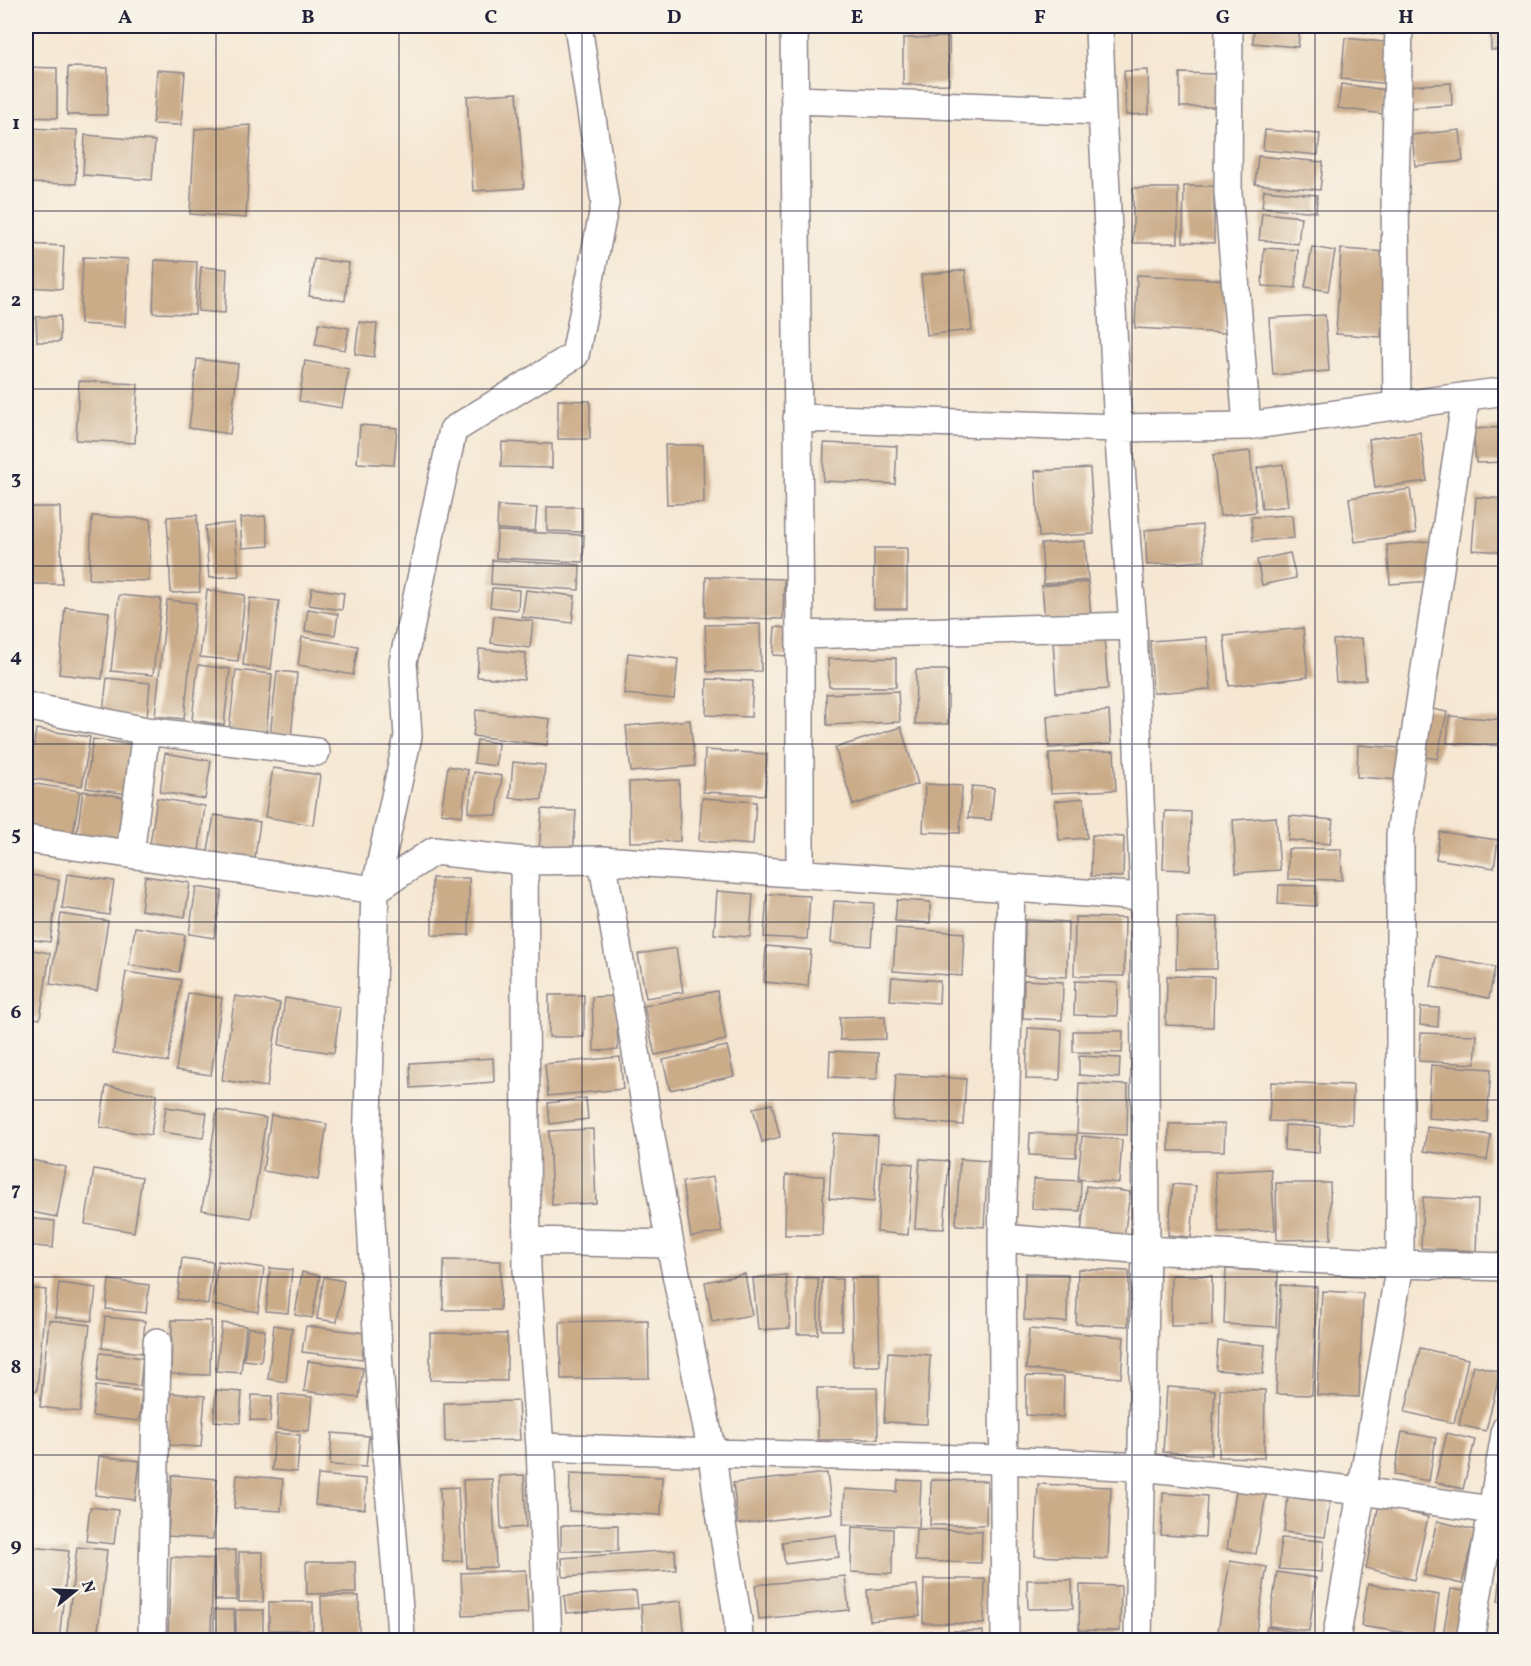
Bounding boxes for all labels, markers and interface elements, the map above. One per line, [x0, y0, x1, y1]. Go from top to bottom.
text: A [118, 4, 132, 32]
text: B [301, 4, 315, 32]
text: C [485, 4, 498, 32]
text: D [667, 4, 681, 32]
text: E [851, 4, 863, 32]
text: F [1034, 4, 1046, 32]
text: G [1216, 4, 1230, 32]
text: H [1398, 4, 1414, 32]
text: 1 [12, 110, 20, 138]
text: 2 [11, 287, 21, 315]
text: 3 [11, 465, 21, 493]
text: 4 [10, 643, 22, 671]
text: 5 [11, 821, 21, 849]
text: 6 [11, 999, 22, 1027]
text: 7 [11, 1176, 21, 1204]
text: 8 [11, 1354, 21, 1382]
text: 9 [10, 1532, 22, 1560]
north arrow [45, 1561, 105, 1621]
text: N [75, 1578, 100, 1596]

